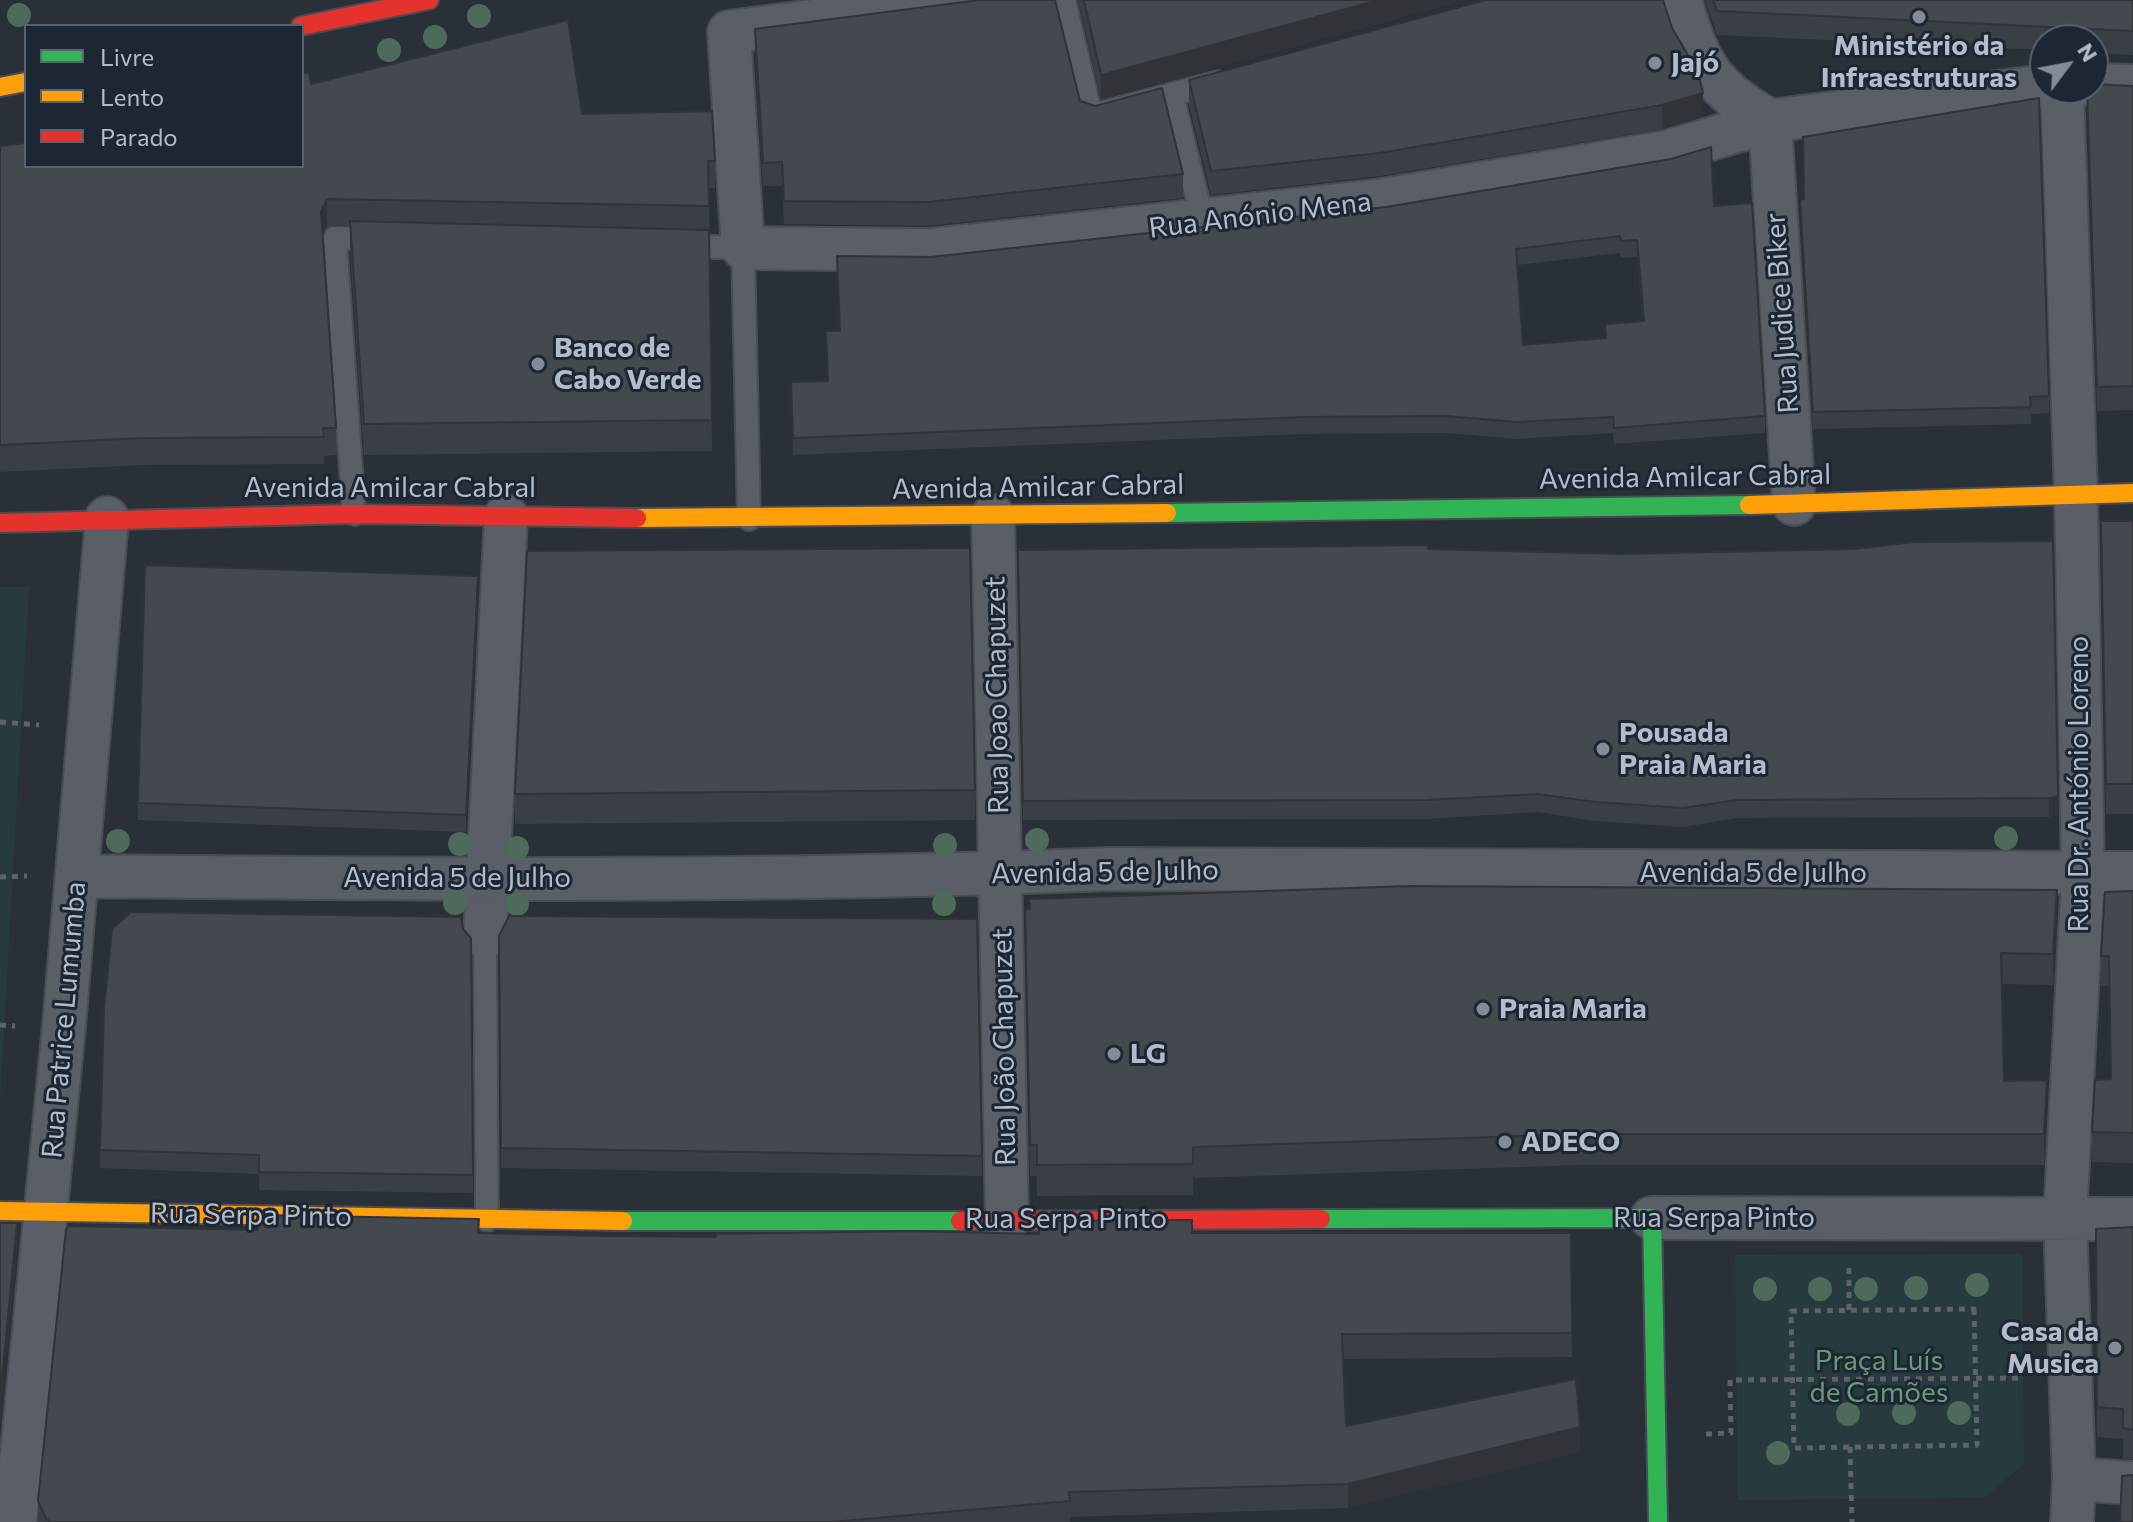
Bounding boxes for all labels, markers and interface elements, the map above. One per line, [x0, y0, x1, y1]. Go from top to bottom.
marker: Ministério da Infraestruturas [1910, 8, 1928, 26]
legend [24, 24, 304, 168]
north arrow [2029, 24, 2109, 104]
place label: Ministério da Infraestruturas [1821, 29, 2017, 95]
text: N [2072, 38, 2104, 66]
text: Livre [100, 42, 154, 71]
place label: Jajó [1671, 46, 1719, 80]
marker: Jajó [1646, 54, 1664, 72]
text: Lento [100, 82, 164, 111]
text: Parado [100, 122, 178, 151]
street label: Rua Anónio Mena [1147, 185, 1373, 245]
street label: Rua Judice Biker [1758, 212, 1806, 414]
place label: Banco de Cabo Verde [554, 331, 701, 397]
marker: Banco de Cabo Verde [529, 355, 547, 373]
street label: Avenida Amilcar Cabral [1539, 458, 1831, 496]
street label: Avenida Amilcar Cabral [892, 468, 1184, 506]
street label: Avenida Amilcar Cabral [244, 471, 536, 505]
street label: Rua Joao Chapuzet [978, 576, 1016, 814]
street label: Rua Dr. António Loreno [2062, 636, 2096, 932]
place label: Pousada Praia Maria [1619, 716, 1767, 782]
marker: Pousada Praia Maria [1594, 740, 1612, 758]
street label: Avenida 5 de Julho [991, 853, 1219, 891]
street label: Avenida 5 de Julho [1639, 856, 1867, 890]
street label: Avenida 5 de Julho [343, 861, 571, 895]
street label: Rua Patrice Lumumba [35, 880, 93, 1160]
street label: Rua João Chapuzet [985, 928, 1023, 1166]
place label: Praia Maria [1499, 992, 1647, 1026]
marker: Praia Maria [1474, 1000, 1492, 1018]
place label: LG [1130, 1037, 1166, 1071]
marker: LG [1105, 1045, 1123, 1063]
place label: ADECO [1521, 1125, 1620, 1159]
marker: ADECO [1496, 1133, 1514, 1151]
street label: Rua Serpa Pinto [150, 1196, 352, 1234]
street label: Rua Serpa Pinto [1613, 1201, 1815, 1235]
street label: Rua Serpa Pinto [965, 1202, 1167, 1236]
place label: Casa da Musica [2001, 1315, 2099, 1381]
marker: Casa da Musica [2106, 1339, 2124, 1357]
park label: Praça Luís de Camões [1810, 1344, 1948, 1410]

